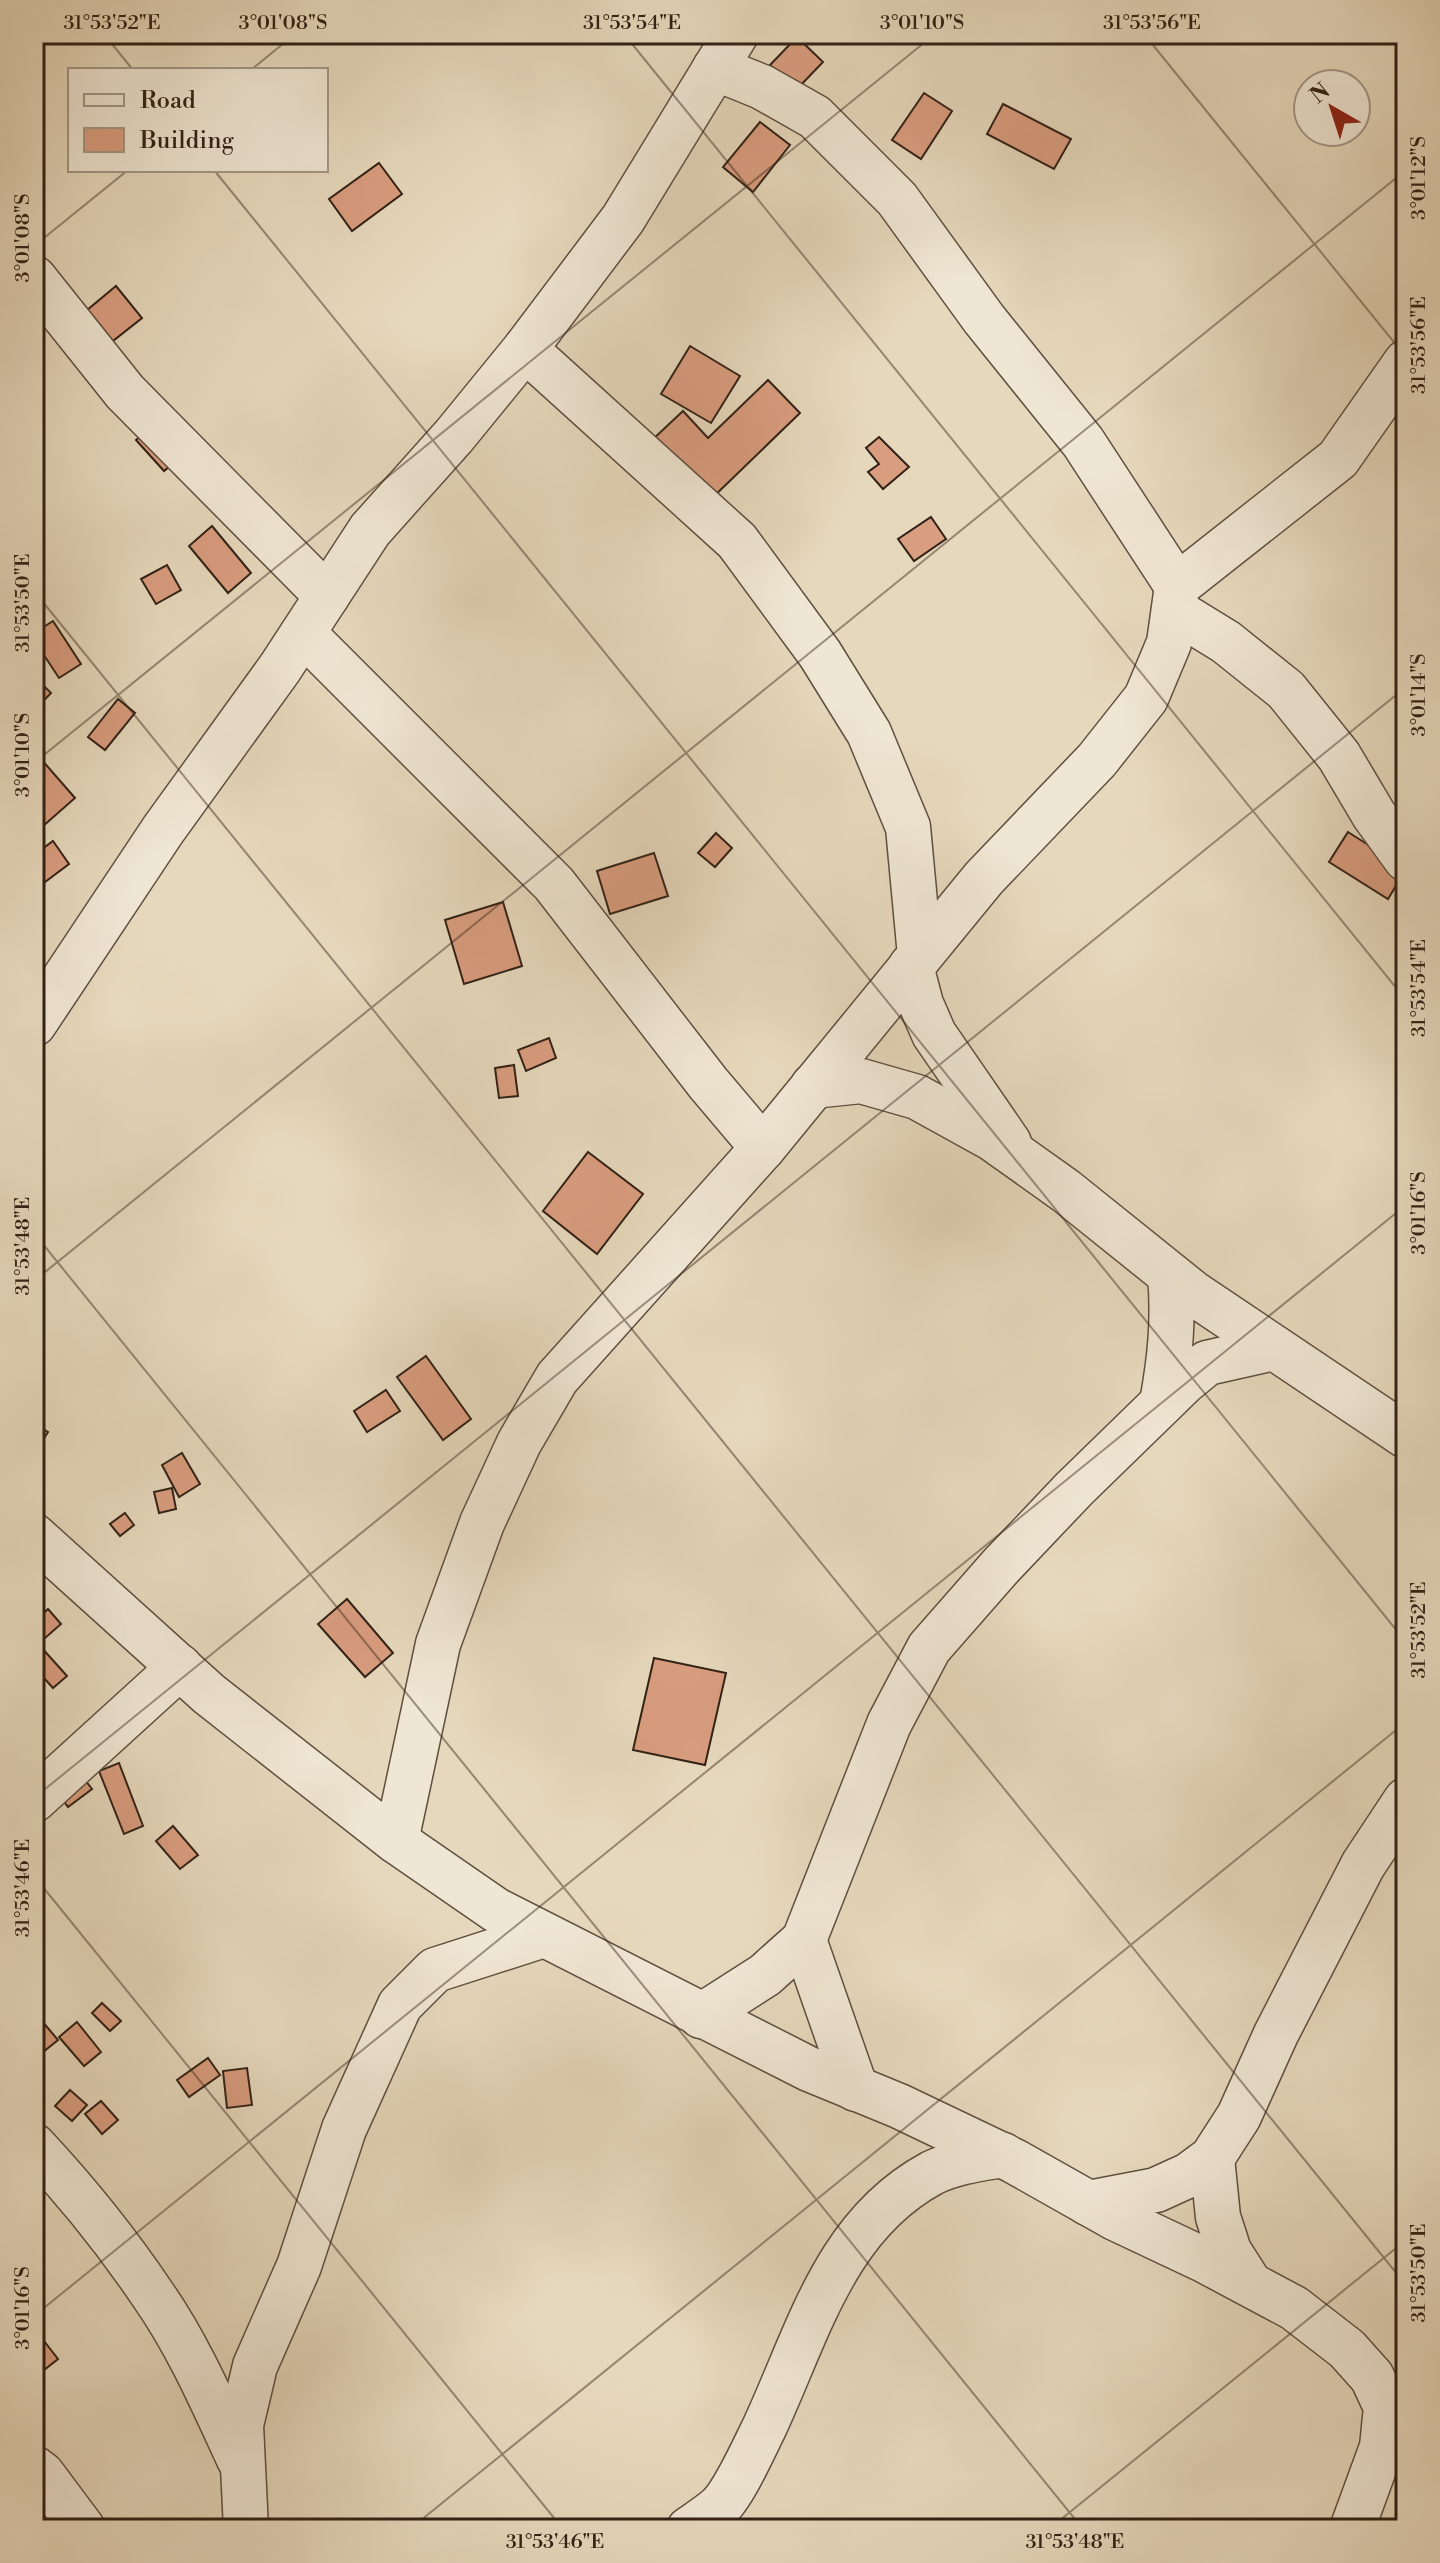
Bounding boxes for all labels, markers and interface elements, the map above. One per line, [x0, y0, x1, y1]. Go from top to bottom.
text: 31°53'52"E [63, 11, 161, 36]
text: 3°01'08"S [239, 11, 327, 36]
text: 31°53'54"E [583, 11, 681, 36]
text: 3°01'10"S [880, 11, 964, 36]
text: 31°53'56"E [1103, 11, 1201, 36]
legend [68, 68, 328, 172]
north arrow [1292, 68, 1372, 148]
text: N [1305, 77, 1336, 110]
text: Road [140, 86, 196, 116]
text: Building [139, 126, 234, 156]
text: 3°01'12"S [1407, 136, 1432, 220]
text: 3°01'08"S [11, 194, 36, 282]
text: 31°53'56"E [1407, 296, 1432, 394]
text: 31°53'50"E [11, 554, 36, 652]
text: 3°01'14"S [1407, 653, 1432, 737]
text: 3°01'10"S [11, 713, 36, 797]
text: 31°53'54"E [1407, 939, 1432, 1037]
text: 3°01'16"S [1407, 1171, 1432, 1255]
text: 31°53'48"E [11, 1197, 36, 1295]
text: 31°53'52"E [1407, 1581, 1432, 1679]
text: 31°53'46"E [11, 1839, 36, 1937]
text: 31°53'50"E [1407, 2224, 1432, 2322]
text: 3°01'16"S [11, 2266, 36, 2350]
text: 31°53'46"E [506, 2530, 604, 2555]
text: 31°53'48"E [1026, 2530, 1124, 2555]

